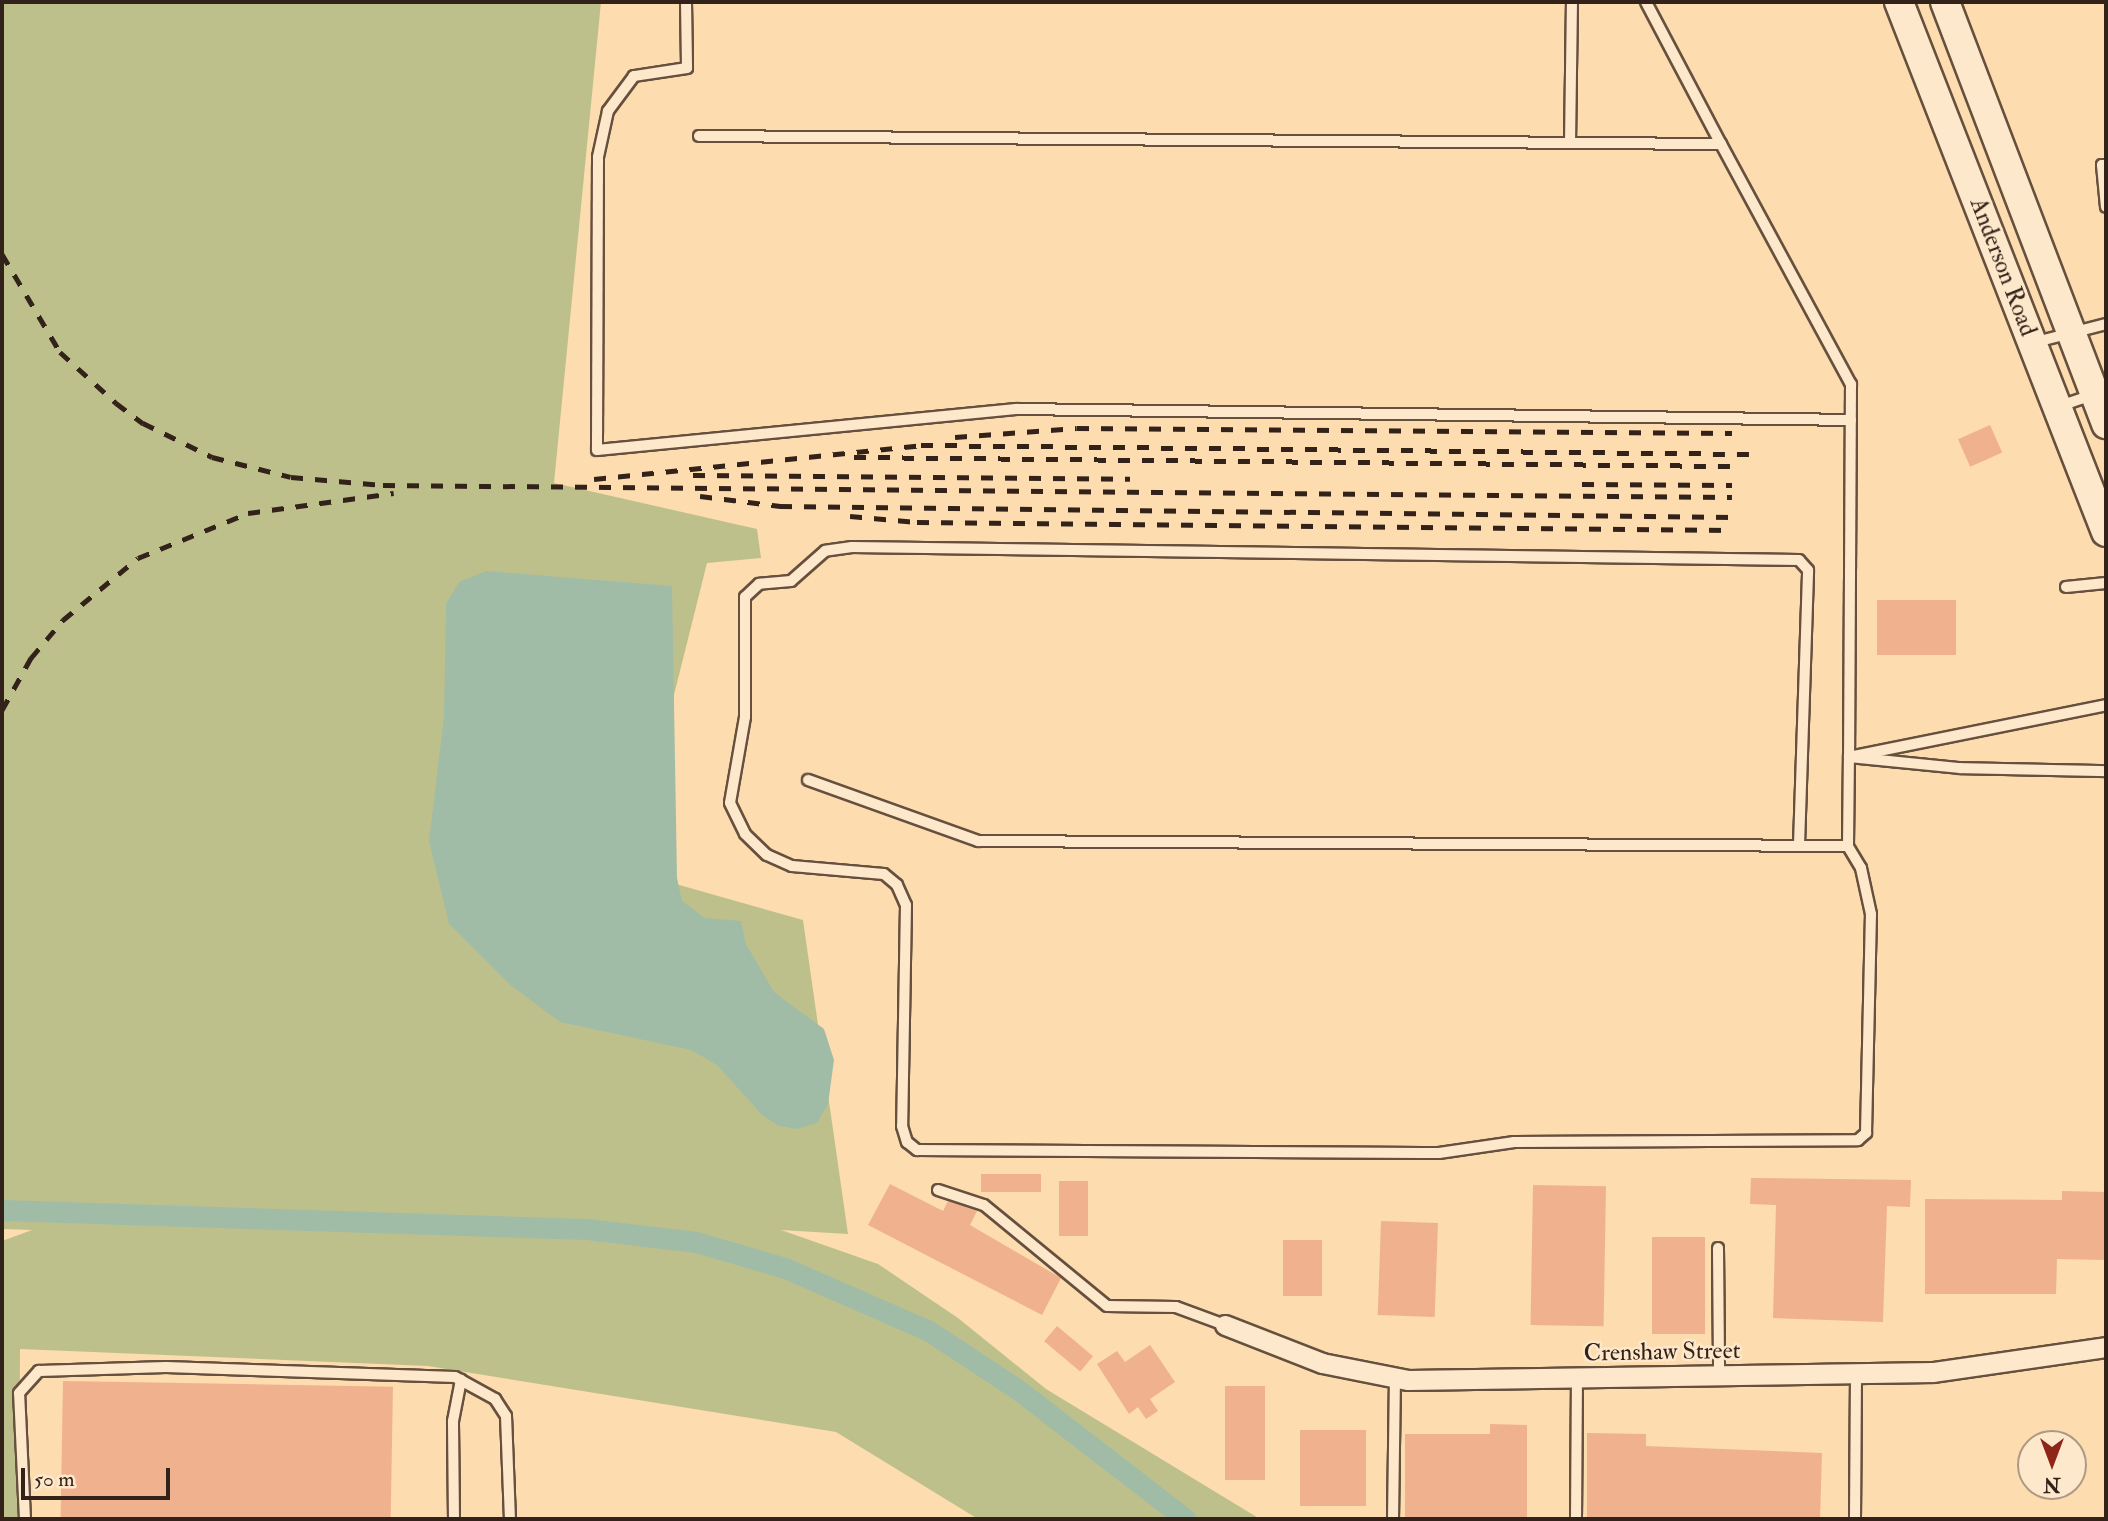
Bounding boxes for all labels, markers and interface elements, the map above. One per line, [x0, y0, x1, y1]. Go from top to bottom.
street label: Anderson Road [1963, 194, 2043, 340]
street label: Crenshaw Street [1583, 1336, 1741, 1368]
north arrow [2017, 1430, 2087, 1500]
scale bar [24, 1454, 173, 1498]
text: 50 m [34, 1466, 75, 1493]
text: N [2044, 1472, 2061, 1496]

